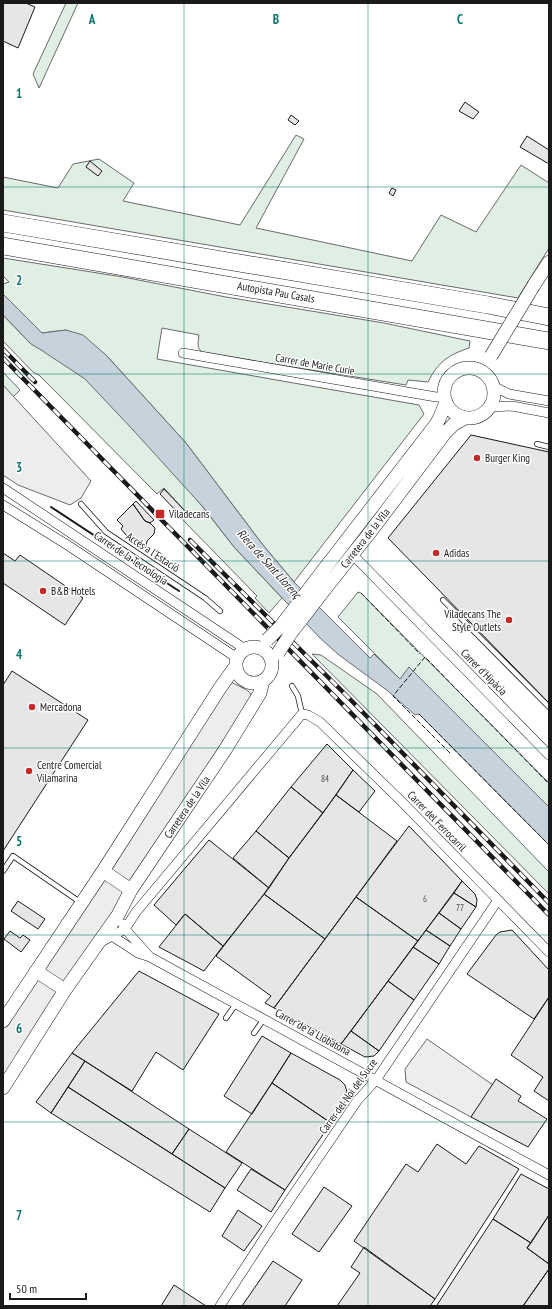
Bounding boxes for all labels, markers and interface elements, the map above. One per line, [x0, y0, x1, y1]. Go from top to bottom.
text: A [88, 11, 96, 28]
text: B [273, 11, 279, 28]
text: C [457, 11, 463, 28]
text: 1 [16, 85, 22, 102]
text: 2 [16, 272, 22, 289]
street label: Autopista Pau Casals [236, 278, 316, 306]
street label: Carrer de Marie Curie [274, 350, 356, 378]
place label: Burger King [485, 451, 530, 465]
marker: Burger King [472, 453, 482, 463]
text: 3 [16, 459, 22, 476]
street label: Carretera de la Vila [337, 505, 393, 571]
place label: Viladecans [168, 507, 210, 521]
marker: Viladecans [154, 508, 166, 520]
water label: Riera de Sant Llorenç [234, 526, 306, 603]
street label: Carrer de la Tecnologia [91, 528, 171, 588]
street label: Accés a l'Estació [124, 529, 183, 575]
place label: Adidas [444, 546, 470, 560]
marker: Adidas [431, 548, 441, 558]
place label: B&B Hotels [51, 584, 96, 598]
marker: B&B Hotels [38, 586, 48, 596]
place label: Viladecans The Style Outlets [443, 607, 501, 634]
marker: Viladecans The Style Outlets [504, 615, 514, 625]
text: 4 [16, 646, 23, 663]
street label: Carrer d'Hipàcia [458, 646, 510, 698]
place label: Mercadona [40, 700, 82, 714]
marker: Mercadona [27, 702, 37, 712]
place label: Centre Comercial Vilamarina [36, 758, 102, 785]
marker: Centre Comercial Vilamarina [24, 766, 34, 776]
street label: Carretera de la Vila [161, 773, 213, 841]
house number: 84 [321, 773, 329, 784]
street label: Carrer del Ferrocarril [405, 788, 470, 854]
text: 5 [16, 833, 22, 850]
house number: 6 [423, 893, 427, 904]
house number: 77 [456, 902, 464, 913]
street label: Carrer de la Llobatona [273, 1005, 353, 1059]
text: 6 [16, 1020, 22, 1037]
street label: Carrer del Noi del Sucre [316, 1055, 380, 1137]
text: 7 [16, 1207, 22, 1224]
scale bar [10, 1275, 86, 1301]
text: 50 m [16, 1281, 37, 1296]

